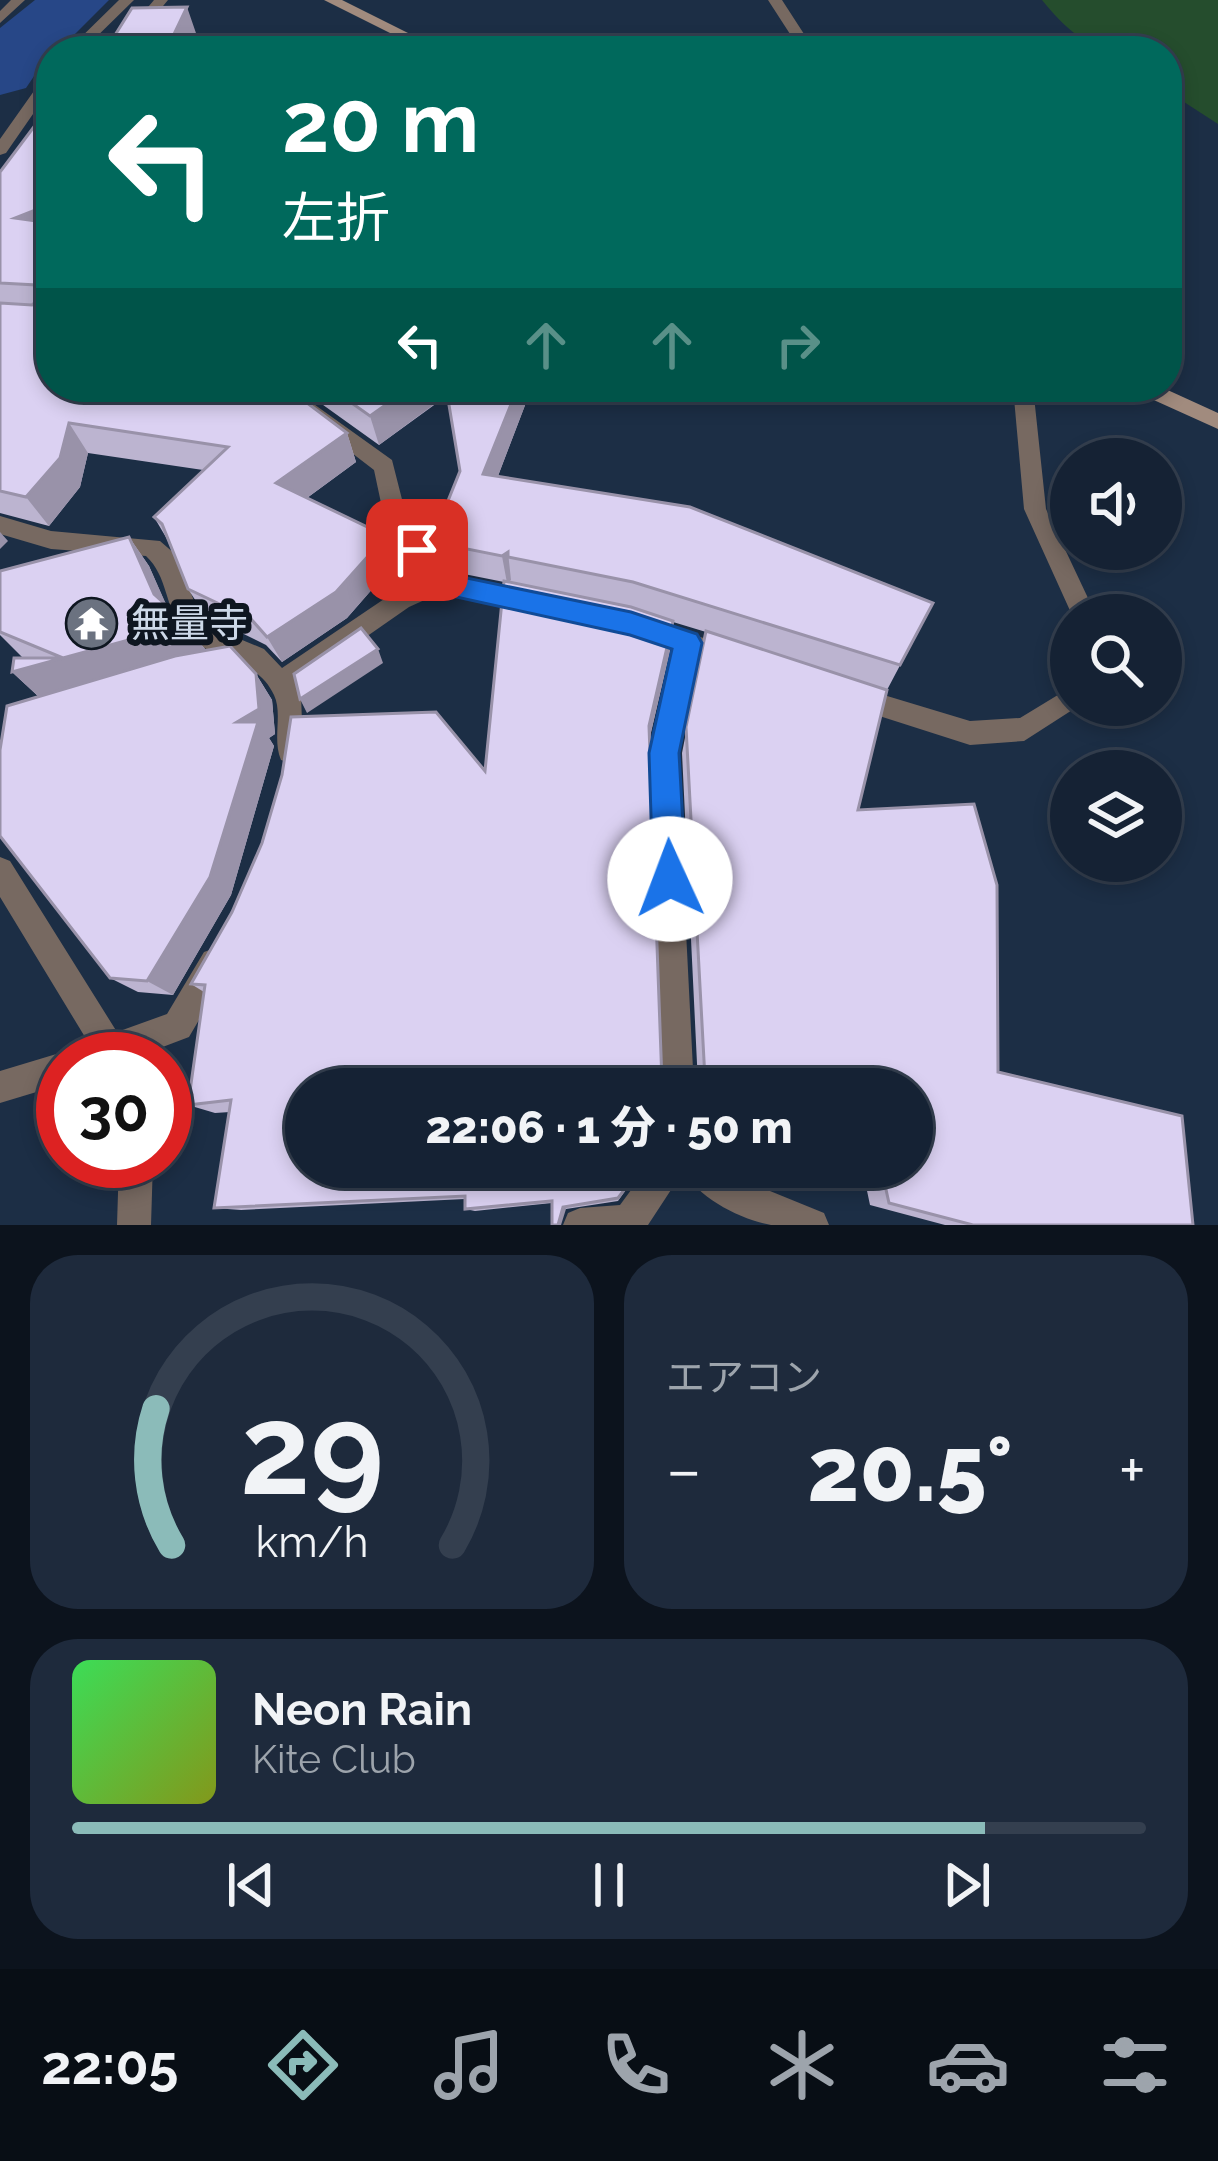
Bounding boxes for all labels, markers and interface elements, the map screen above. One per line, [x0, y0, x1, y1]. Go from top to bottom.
text: 20 m [282, 73, 479, 172]
icon: left [84, 84, 240, 240]
text: 左折 [282, 186, 390, 250]
icon: left [387, 312, 453, 378]
icon: ahead [513, 312, 579, 378]
icon: ahead [639, 312, 705, 378]
icon: right [765, 312, 831, 378]
map controls [1050, 438, 1182, 882]
button: sound [1050, 438, 1182, 570]
pin [366, 499, 468, 601]
icon: arrive [384, 517, 450, 583]
button: search [1050, 594, 1182, 726]
temple icon: 無量寺 [64, 595, 120, 651]
place label: 無量寺 [131, 600, 248, 646]
button: layers [1050, 750, 1182, 882]
position arrow [607, 816, 733, 942]
speed limit sign: 30 [36, 1032, 192, 1188]
text: 22:06 · 1 分 · 50 m [425, 1101, 793, 1154]
text: エアコン [666, 1354, 822, 1400]
text: 29 [240, 1377, 384, 1523]
text: 20.5° [807, 1416, 1013, 1522]
text: − [666, 1431, 702, 1508]
text: + [1119, 1431, 1146, 1508]
text: km/h [255, 1517, 369, 1567]
text: Neon Rain [252, 1683, 472, 1736]
text: Kite Club [252, 1736, 416, 1782]
icon: previous [218, 1852, 284, 1918]
icon: pause [576, 1852, 642, 1918]
icon: next [934, 1852, 1000, 1918]
icon: directions [261, 2023, 345, 2107]
icon: music [427, 2023, 511, 2107]
icon: phone [594, 2023, 678, 2107]
icon: climate [760, 2023, 844, 2107]
icon: car [926, 2023, 1010, 2107]
icon: filters [1093, 2023, 1177, 2107]
text: 22:05 [41, 2033, 179, 2097]

